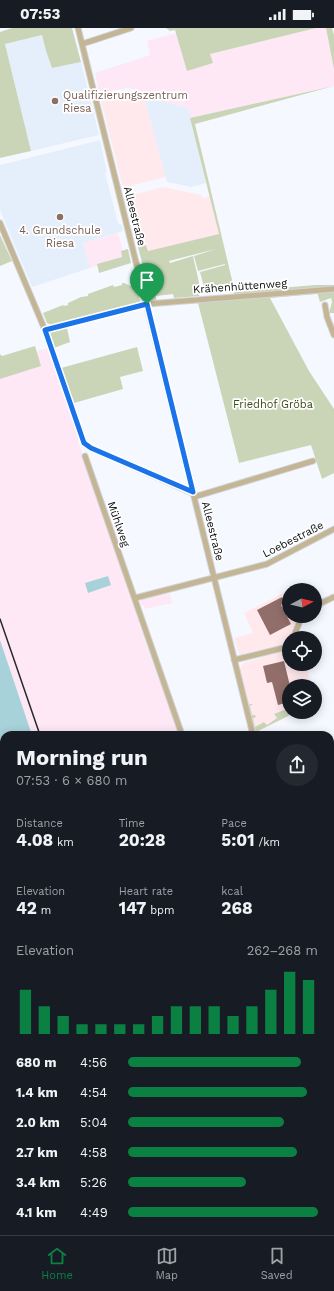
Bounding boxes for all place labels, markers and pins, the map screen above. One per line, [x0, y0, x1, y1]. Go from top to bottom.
place label: Qualifizierungszentrum Riesa [63, 89, 188, 115]
marker: Qualifizierungszentrum Riesa [50, 96, 60, 106]
marker: 4. Grundschule Riesa [55, 212, 65, 222]
place label: 4. Grundschule Riesa [19, 224, 101, 250]
pin [130, 263, 164, 304]

